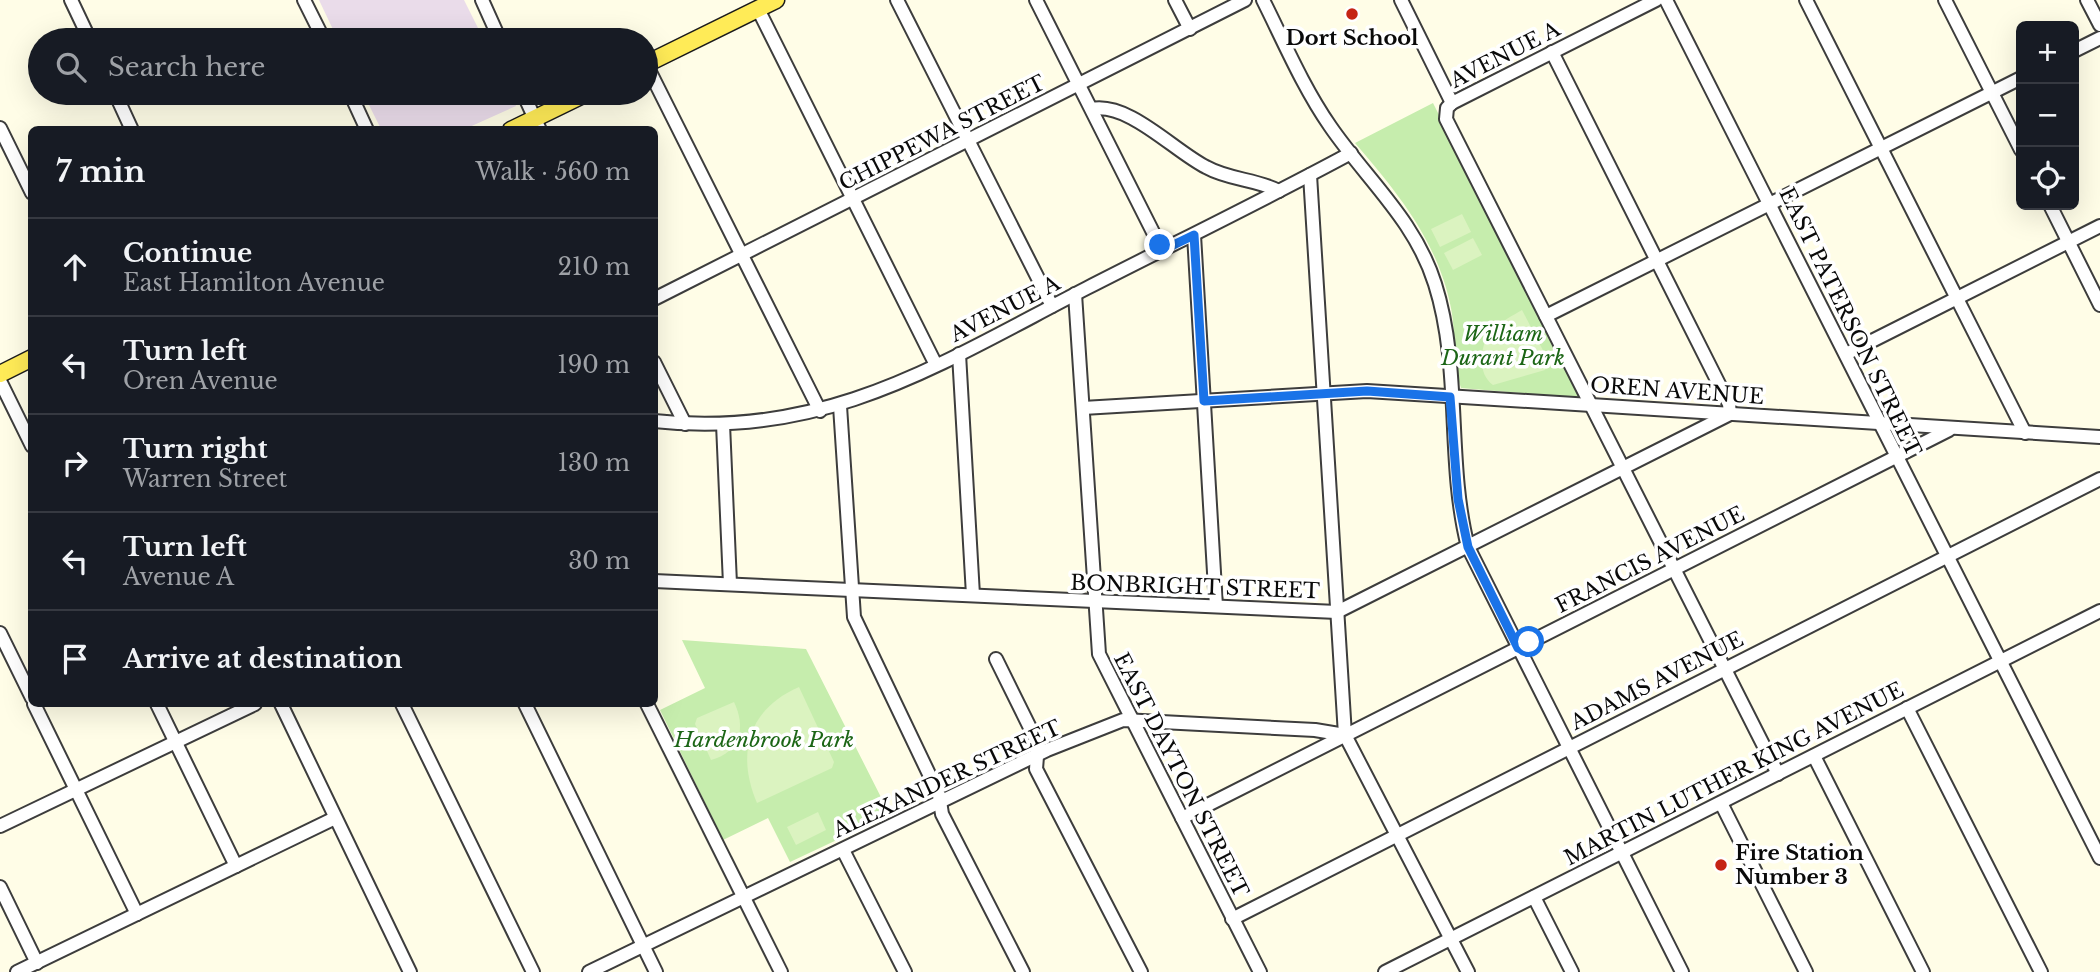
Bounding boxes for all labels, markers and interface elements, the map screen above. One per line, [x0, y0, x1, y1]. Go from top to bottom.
marker: Dort School [1344, 6, 1360, 22]
street label: AVENUE A [1445, 16, 1565, 94]
map controls [2016, 21, 2079, 210]
button: + [2016, 21, 2079, 84]
place label: Dort School [1285, 25, 1419, 51]
search box [28, 28, 658, 105]
icon: search [52, 48, 90, 86]
text: Search here [108, 51, 265, 83]
street label: CHIPPEWA STREET [835, 70, 1050, 196]
button: − [2016, 84, 2079, 147]
button: locate [2016, 147, 2079, 210]
text: 7 min [56, 153, 145, 190]
text: Walk · 560 m [476, 158, 630, 186]
street label: EAST PATERSON STREET [1773, 183, 1927, 461]
route end [1144, 229, 1175, 260]
text: Continue [123, 237, 252, 269]
icon: ahead [56, 248, 94, 286]
text: 210 m [558, 253, 630, 281]
text: East Hamilton Avenue [123, 269, 385, 297]
street label: AVENUE A [945, 270, 1065, 348]
park label: William Durant Park [1440, 321, 1565, 371]
text: Turn left [123, 335, 247, 367]
icon: left [56, 346, 94, 384]
text: 190 m [557, 351, 630, 379]
text: Oren Avenue [123, 367, 278, 395]
street label: OREN AVENUE [1589, 372, 1765, 410]
text: Turn right [123, 433, 268, 465]
icon: right [56, 444, 94, 482]
text: 130 m [558, 449, 630, 477]
text: Warren Street [123, 465, 287, 493]
street label: FRANCIS AVENUE [1551, 501, 1749, 619]
text: Turn left [123, 531, 247, 563]
icon: left [56, 542, 94, 580]
text: 30 m [568, 547, 630, 575]
text: Avenue A [123, 563, 234, 591]
street label: BONBRIGHT STREET [1070, 570, 1320, 604]
route start [1513, 626, 1544, 657]
street label: ADAMS AVENUE [1565, 626, 1748, 736]
icon: arrive [56, 640, 94, 678]
text: Arrive at destination [123, 643, 403, 675]
street label: EAST DAYTON STREET [1108, 649, 1254, 902]
street label: MARTIN LUTHER KING AVENUE [1560, 677, 1908, 871]
street label: ALEXANDER STREET [828, 715, 1065, 844]
park label: Hardenbrook Park [673, 727, 854, 753]
place label: Fire Station Number 3 [1735, 840, 1864, 890]
marker: Fire Station Number 3 [1713, 857, 1729, 873]

